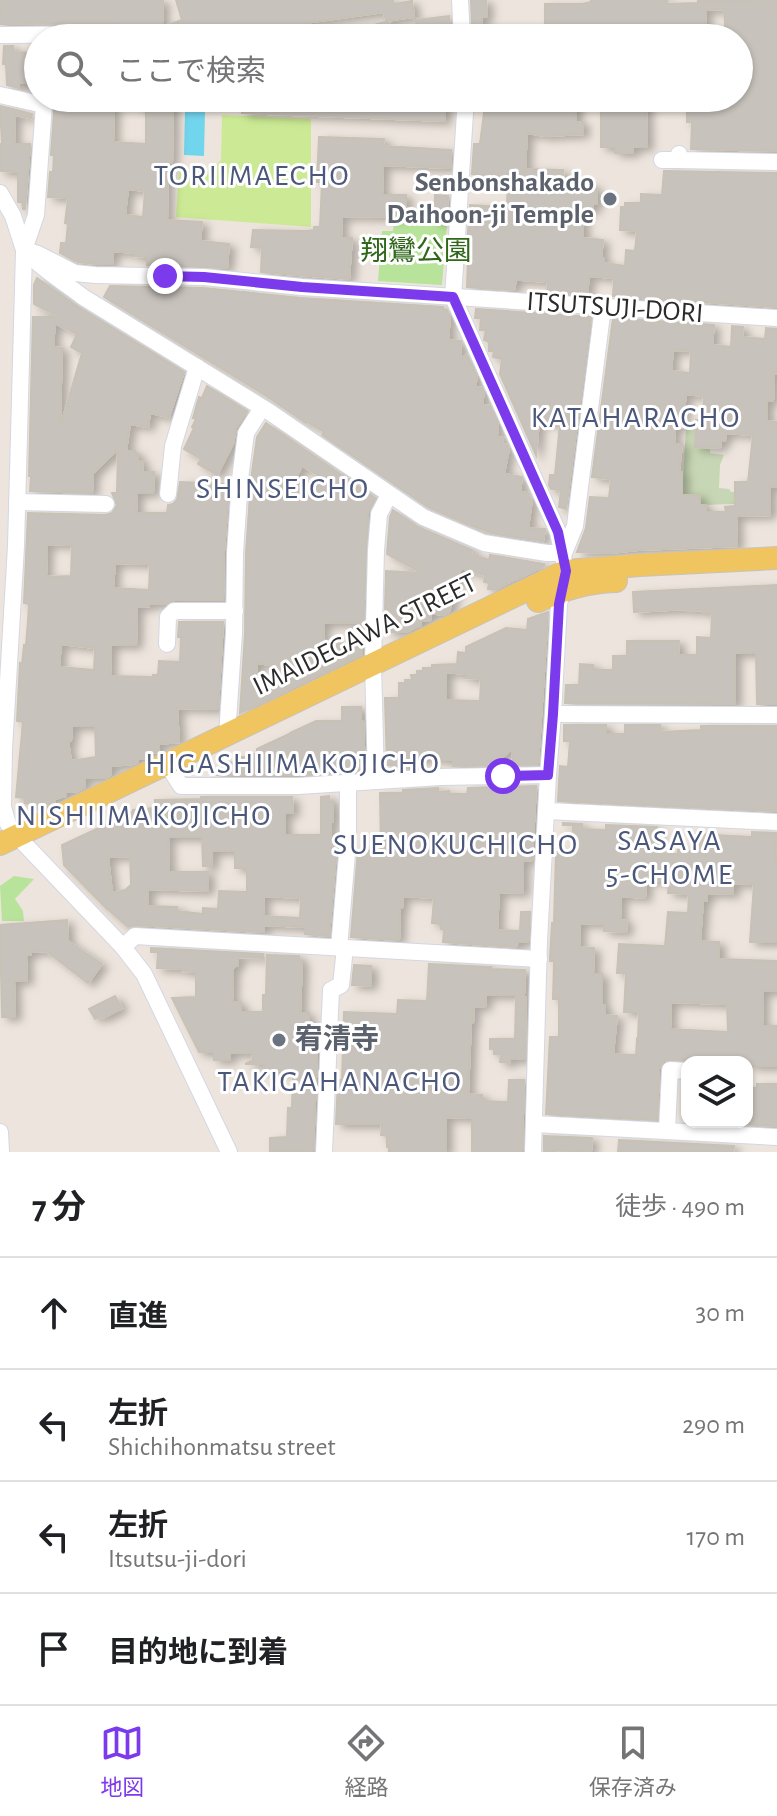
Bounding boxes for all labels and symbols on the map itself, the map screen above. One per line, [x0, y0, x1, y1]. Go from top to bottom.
district label: TORIIMAECHO [154, 161, 350, 191]
place label: Senbonshakado Daihoon-ji Temple [387, 169, 594, 229]
marker: Senbonshakado Daihoon-ji Temple [601, 190, 619, 208]
park label: 翔鸞公園 [360, 236, 472, 266]
route end [147, 258, 183, 294]
street label: ITSUTSUJI-DORI [526, 288, 704, 328]
district label: KATAHARACHO [531, 403, 741, 433]
district label: SHINSEICHO [196, 474, 370, 504]
street label: IMAIDEGAWA STREET [249, 569, 481, 701]
district label: HIGASHIIMAKOJICHO [145, 749, 441, 779]
route start [485, 758, 521, 794]
district label: NISHIIMAKOJICHO [16, 801, 272, 831]
district label: SASAYA 5-CHOME [606, 826, 734, 890]
district label: SUENOKUCHICHO [333, 830, 579, 860]
place label: 宥清寺 [295, 1023, 379, 1054]
marker: 宥清寺 [270, 1031, 288, 1049]
district label: TAKIGAHANACHO [217, 1067, 463, 1097]

